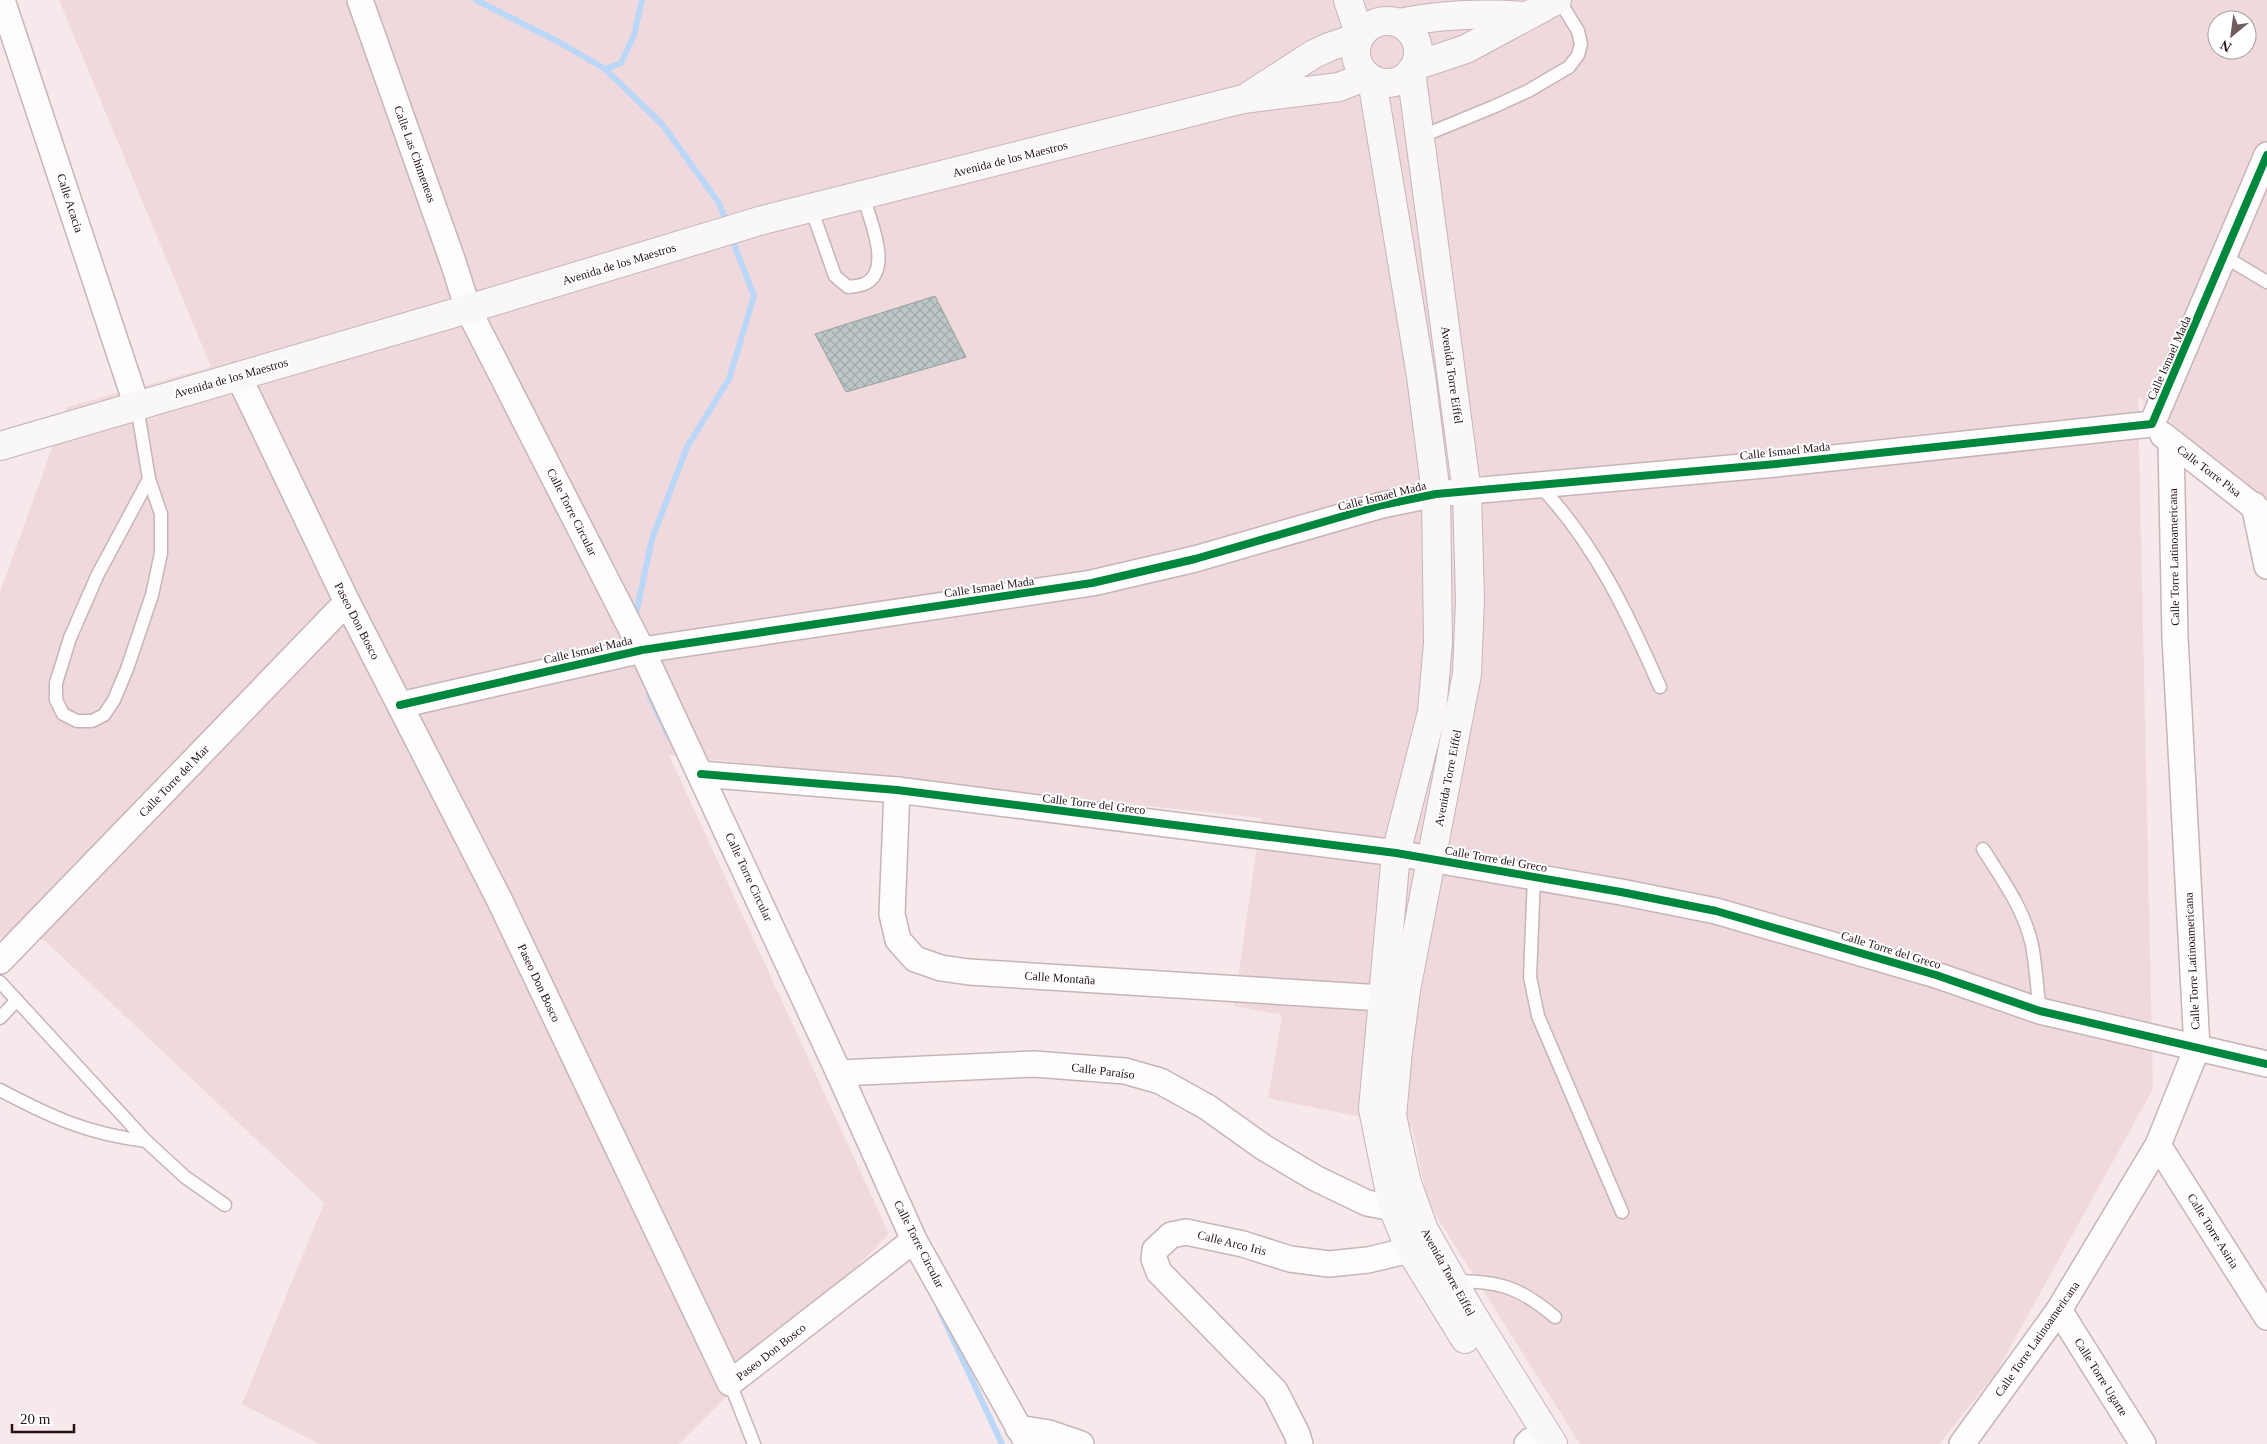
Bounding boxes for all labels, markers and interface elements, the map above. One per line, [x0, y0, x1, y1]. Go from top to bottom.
north arrow [2207, 10, 2257, 60]
text: N [2218, 37, 2234, 55]
street label: Calle Las Chimeneas [391, 104, 439, 205]
street label: Avenida de los Maestros [951, 138, 1069, 180]
street label: Calle Acacia [54, 172, 86, 235]
street label: Avenida de los Maestros [560, 240, 678, 288]
street label: Calle Ismael Mada [2144, 313, 2194, 402]
street label: Avenida Torre Eiffel [1438, 325, 1466, 425]
street label: Avenida de los Maestros [172, 355, 290, 401]
street label: Calle Ismael Mada [1739, 439, 1831, 463]
street label: Calle Torre Pisa [2174, 442, 2244, 500]
street label: Calle Torre Circular [544, 466, 600, 558]
street label: Calle Ismael Mada [1336, 478, 1428, 514]
street label: Calle Torre Latinoamericana [2166, 487, 2182, 626]
street label: Calle Ismael Mada [943, 574, 1036, 600]
street label: Paseo Don Bosco [332, 580, 382, 662]
street label: Calle Ismael Mada [542, 633, 634, 667]
street label: Avenida Torre Eiffel [1432, 728, 1464, 828]
street label: Calle Torre del Mar [136, 742, 212, 820]
street label: Calle Torre del Greco [1042, 791, 1146, 817]
street label: Calle Torre Circular [722, 830, 776, 924]
street label: Calle Torre del Greco [1444, 843, 1548, 875]
street label: Calle Torre Latinoamericana [2181, 891, 2203, 1030]
street label: Calle Torre del Greco [1839, 928, 1943, 972]
street label: Paseo Don Bosco [515, 942, 563, 1024]
street label: Calle Montaña [1024, 969, 1097, 988]
street label: Calle Paraíso [1071, 1060, 1135, 1082]
street label: Calle Torre Asiria [2184, 1191, 2242, 1272]
street label: Calle Torre Circular [891, 1198, 947, 1290]
street label: Avenida Torre Eiffel [1418, 1226, 1478, 1319]
street label: Calle Arco Iris [1196, 1228, 1268, 1258]
street label: Calle Torre Latinoamericana [1992, 1278, 2083, 1399]
street label: Paseo Don Bosco [733, 1320, 809, 1384]
street label: Calle Torre Ugarte [2071, 1335, 2131, 1419]
scale bar [12, 1402, 75, 1434]
text: 20 m [20, 1411, 51, 1427]

